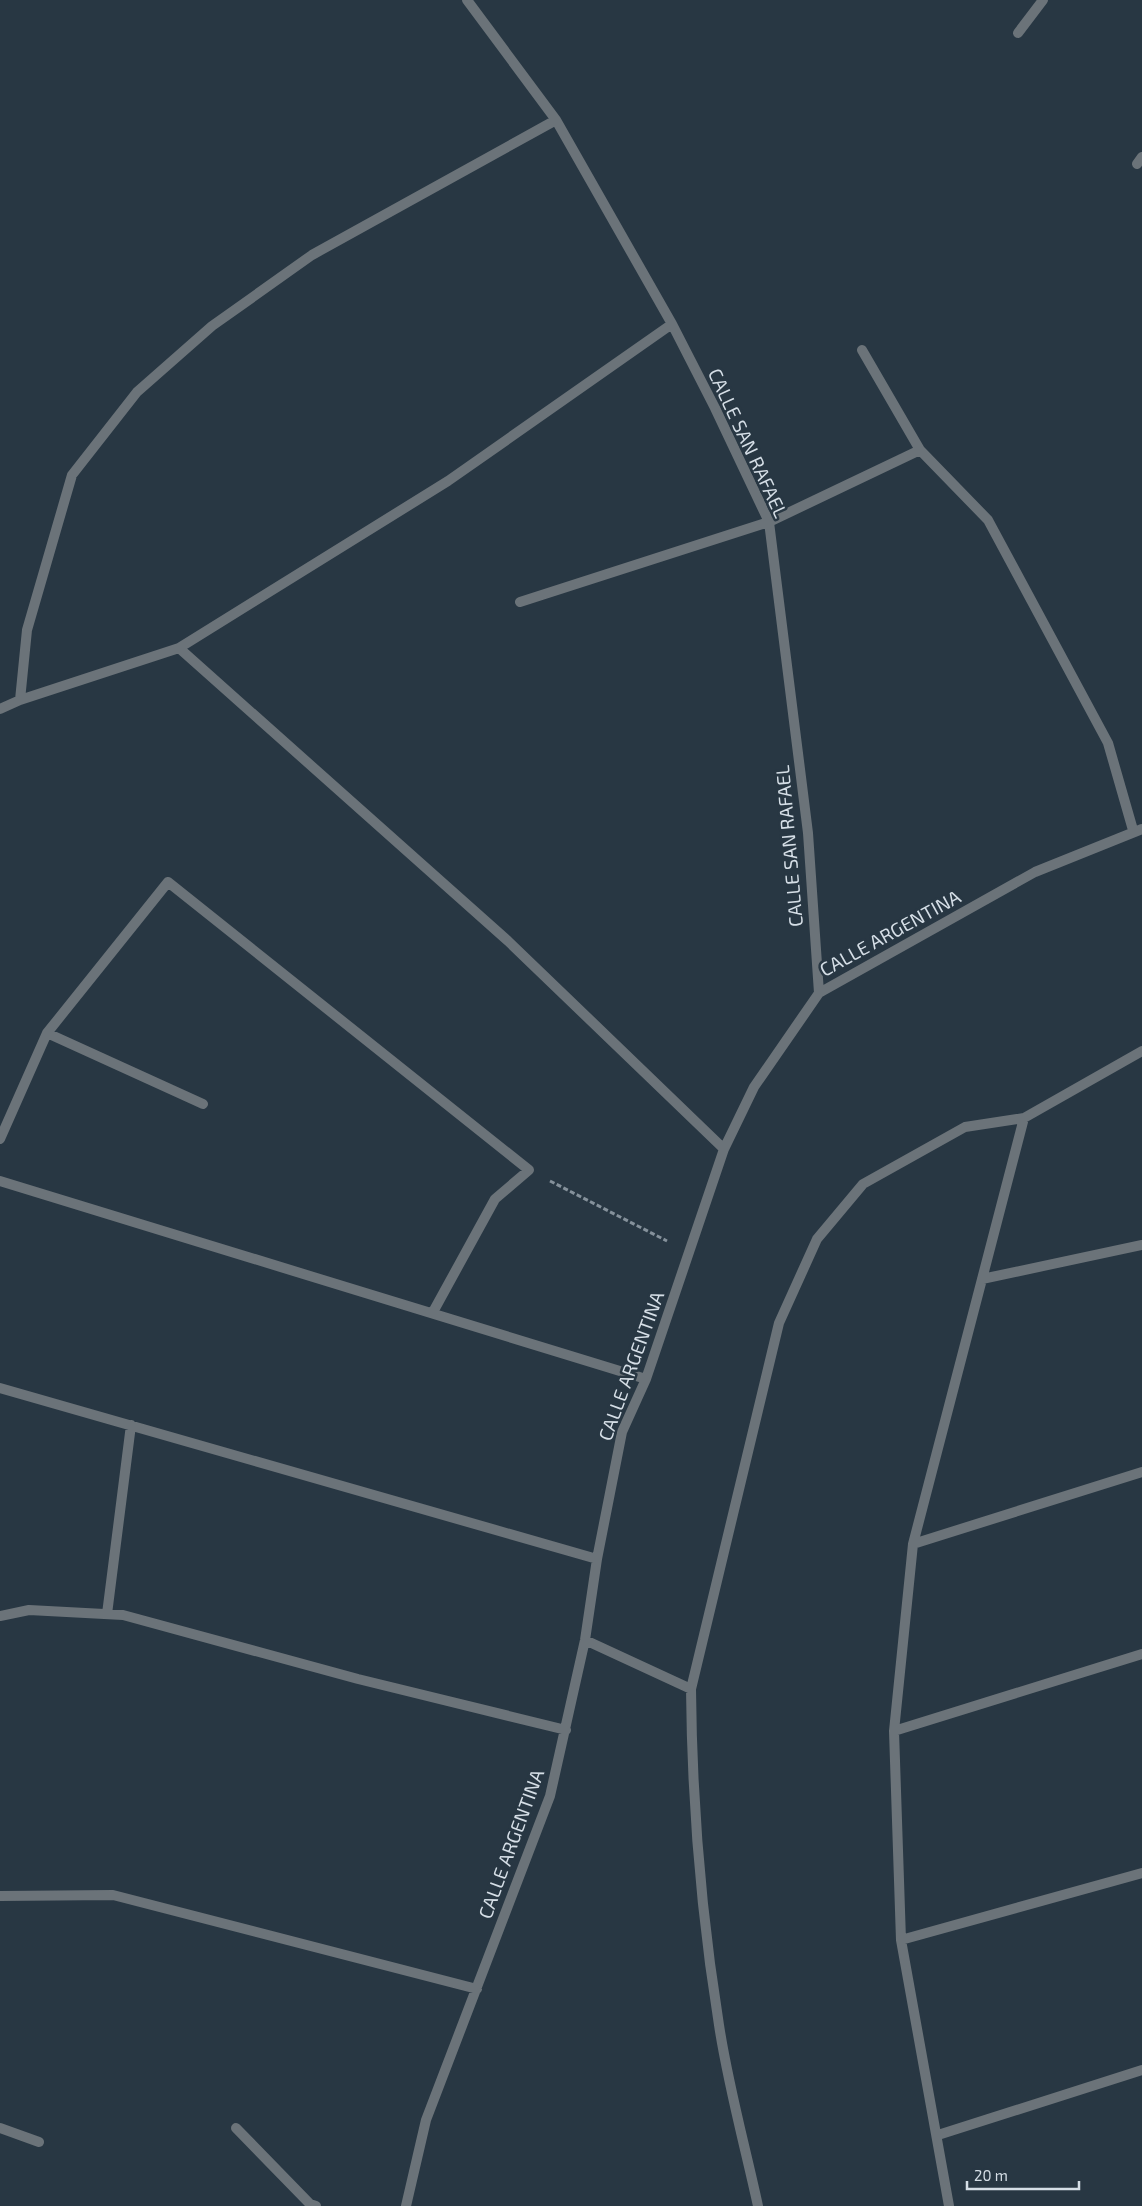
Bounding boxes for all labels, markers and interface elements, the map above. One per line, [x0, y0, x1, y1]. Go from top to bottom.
street label: CALLE SAN RAFAEL [704, 364, 793, 521]
street label: CALLE SAN RAFAEL [770, 764, 807, 928]
street label: CALLE ARGENTINA [815, 884, 964, 981]
street label: CALLE ARGENTINA [593, 1288, 668, 1444]
street label: CALLE ARGENTINA [473, 1766, 548, 1922]
scale bar [967, 2158, 1080, 2190]
text: 20 m [974, 2166, 1008, 2184]

